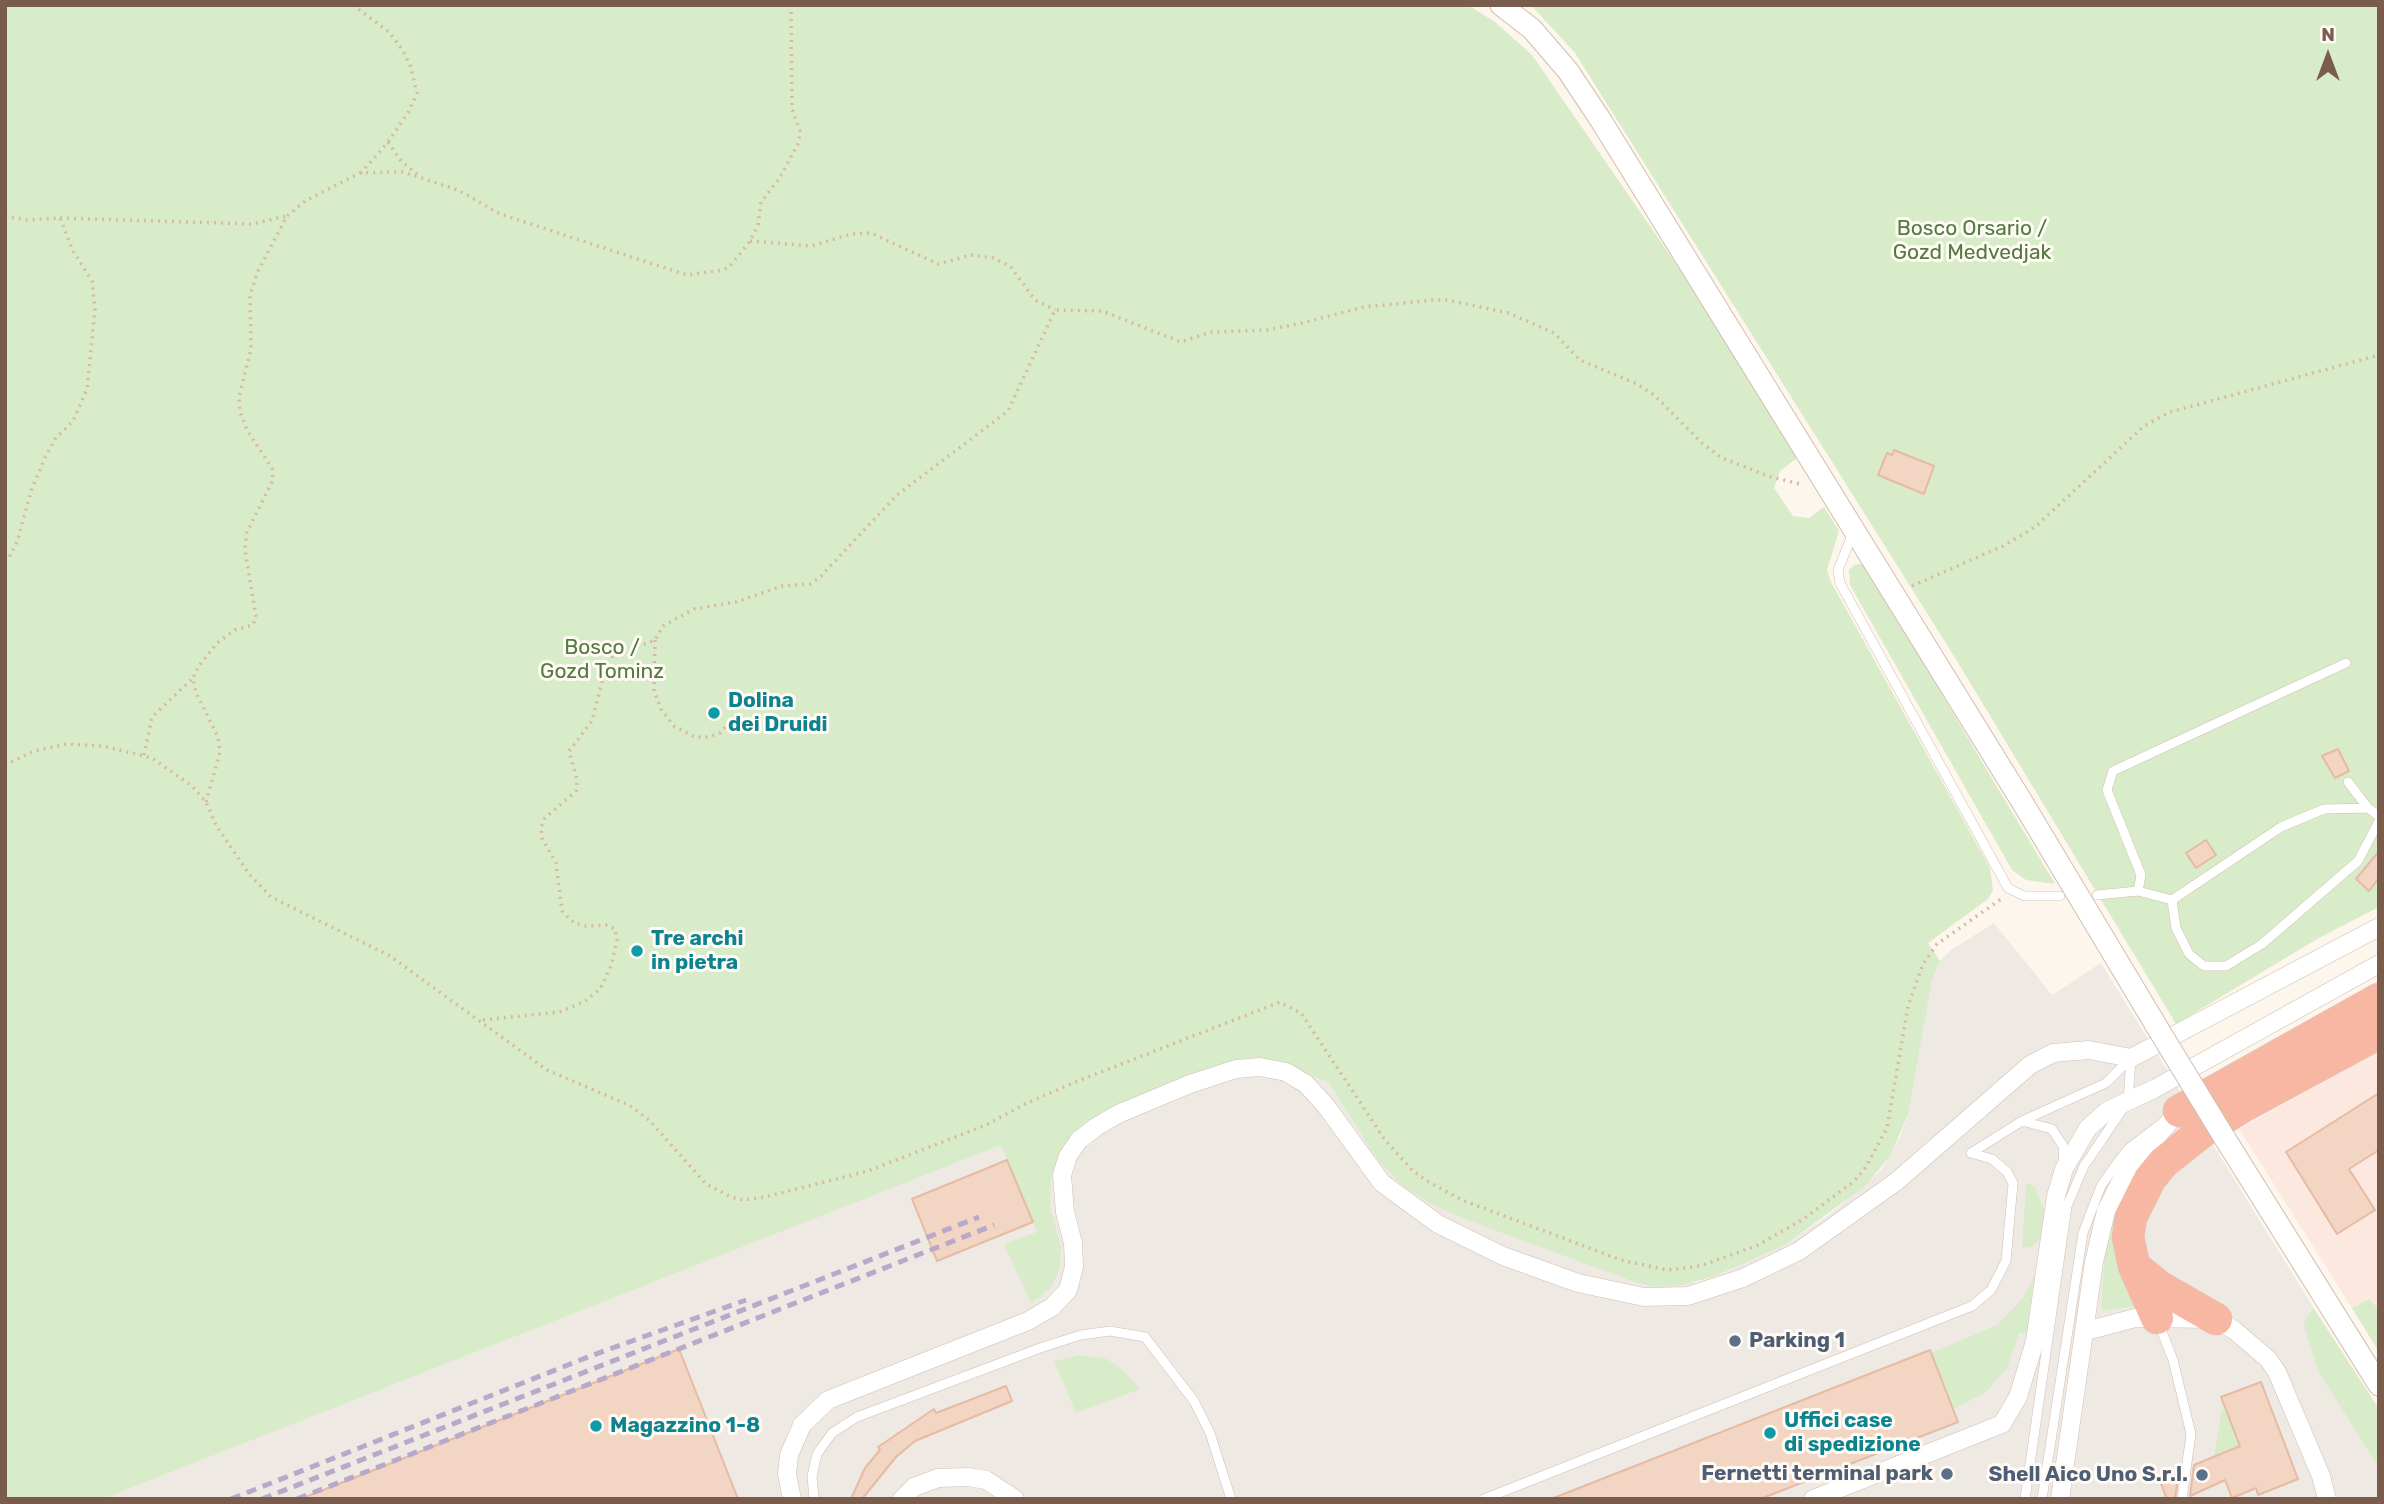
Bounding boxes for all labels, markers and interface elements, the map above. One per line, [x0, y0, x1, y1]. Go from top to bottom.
north arrow [2293, 21, 2363, 91]
text: N [2321, 23, 2335, 46]
park label: Bosco Orsario / Gozd Medvedjak [1893, 216, 2051, 266]
park label: Bosco / Gozd Tominz [540, 635, 664, 685]
place label: Dolina dei Druidi [728, 688, 827, 738]
marker: Dolina dei Druidi [706, 705, 722, 721]
place label: Tre archi in pietra [651, 926, 743, 976]
marker: Tre archi in pietra [629, 943, 645, 959]
place label: Parking 1 [1749, 1328, 1845, 1354]
marker: Parking 1 [1727, 1333, 1743, 1349]
place label: Uffici case di spedizione [1784, 1408, 1921, 1458]
place label: Magazzino 1-8 [610, 1413, 760, 1439]
marker: Magazzino 1-8 [588, 1418, 604, 1434]
marker: Uffici case di spedizione [1762, 1425, 1778, 1441]
place label: Fernetti terminal park [1701, 1461, 1933, 1487]
place label: Shell Aico Uno S.r.l. [1988, 1462, 2188, 1488]
marker: Fernetti terminal park [1939, 1466, 1955, 1482]
marker: Shell Aico Uno S.r.l. [2194, 1467, 2210, 1483]

